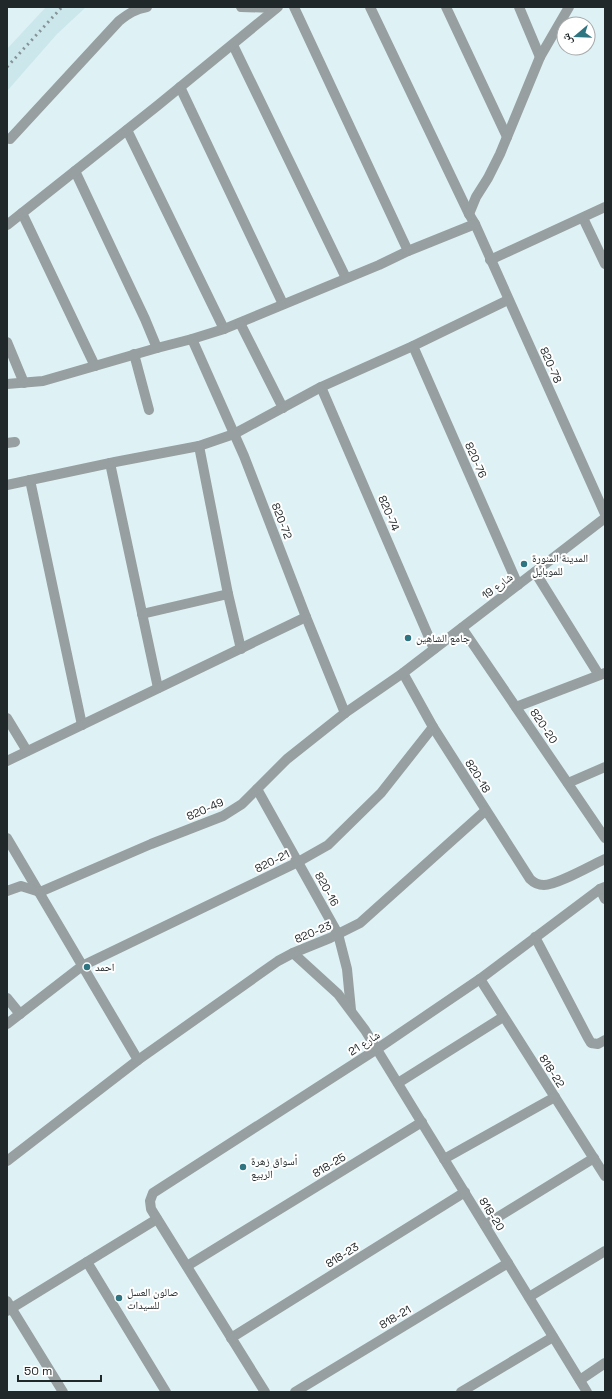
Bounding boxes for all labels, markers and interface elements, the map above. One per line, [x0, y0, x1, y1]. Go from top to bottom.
north arrow [556, 16, 596, 56]
text: ش [558, 31, 576, 47]
street label: 820-78 [537, 345, 565, 385]
street label: 820-76 [462, 440, 490, 480]
street label: 820-74 [375, 493, 403, 533]
street label: 820-72 [269, 501, 295, 541]
place label: المدينة المنورة للموبايل [532, 551, 588, 578]
marker: المدينة المنورة للموبايل [519, 559, 529, 569]
street label: شارع 19 [479, 570, 515, 602]
place label: جامع الشاهين [416, 631, 470, 645]
marker: جامع الشاهين [403, 633, 413, 643]
street label: 820-20 [527, 706, 561, 746]
street label: 820-18 [462, 757, 494, 796]
street label: 820-49 [184, 795, 226, 823]
street label: 820-21 [252, 847, 292, 875]
street label: 820-16 [312, 869, 342, 909]
street label: 820-23 [292, 918, 334, 946]
place label: احمد [95, 960, 114, 974]
marker: احمد [82, 962, 92, 972]
street label: شارع 21 [346, 1028, 382, 1058]
street label: 818-22 [536, 1052, 568, 1090]
street label: 818-25 [310, 1149, 349, 1180]
place label: أسواق زهرة الربيع [251, 1154, 297, 1181]
marker: أسواق زهرة الربيع [238, 1162, 248, 1172]
street label: 818-20 [476, 1195, 508, 1233]
street label: 818-23 [323, 1239, 362, 1271]
place label: صالون العسل للسيدات [127, 1285, 178, 1312]
marker: صالون العسل للسيدات [114, 1293, 124, 1303]
street label: 818-21 [377, 1302, 413, 1332]
scale bar [18, 1357, 101, 1383]
text: 50 m [24, 1363, 52, 1379]

